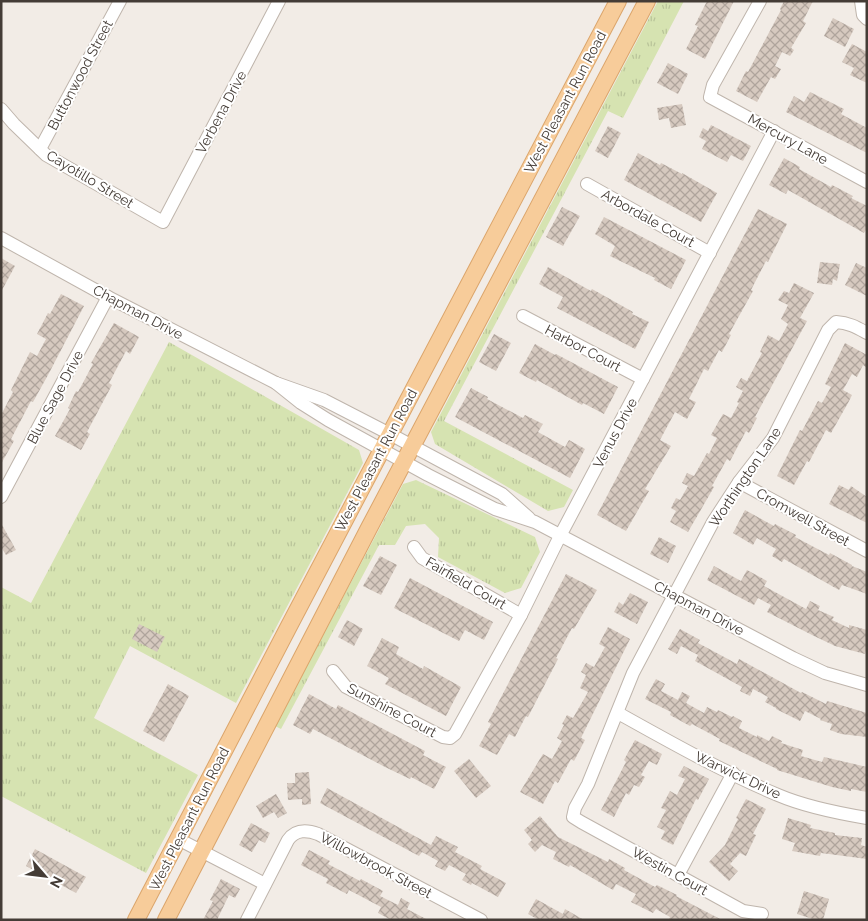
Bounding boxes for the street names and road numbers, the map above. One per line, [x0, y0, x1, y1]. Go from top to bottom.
street label: Buttonwood Street [44, 17, 116, 133]
street label: West Pleasant Run Road [521, 28, 609, 176]
street label: Verbena Drive [192, 68, 250, 156]
street label: Mercury Lane [745, 110, 831, 168]
street label: Cayotillo Street [44, 147, 137, 211]
street label: Arbordale Court [599, 186, 698, 250]
street label: Chapman Drive [90, 282, 186, 342]
street label: Harbor Court [542, 321, 624, 375]
street label: Blue Sage Drive [24, 348, 86, 446]
street label: West Pleasant Run Road [332, 386, 420, 534]
street label: Venus Drive [590, 395, 640, 471]
street label: Worthington Lane [706, 424, 784, 530]
street label: Cromwell Street [754, 485, 853, 549]
street label: Fairfield Court [423, 554, 509, 613]
street label: Chapman Drive [651, 578, 747, 638]
street label: Sunshine Court [345, 680, 440, 740]
street label: West Pleasant Run Road [146, 745, 232, 893]
street label: Warwick Drive [692, 748, 784, 802]
street label: Willowbrook Street [317, 829, 435, 901]
street label: Westin Court [629, 844, 711, 899]

